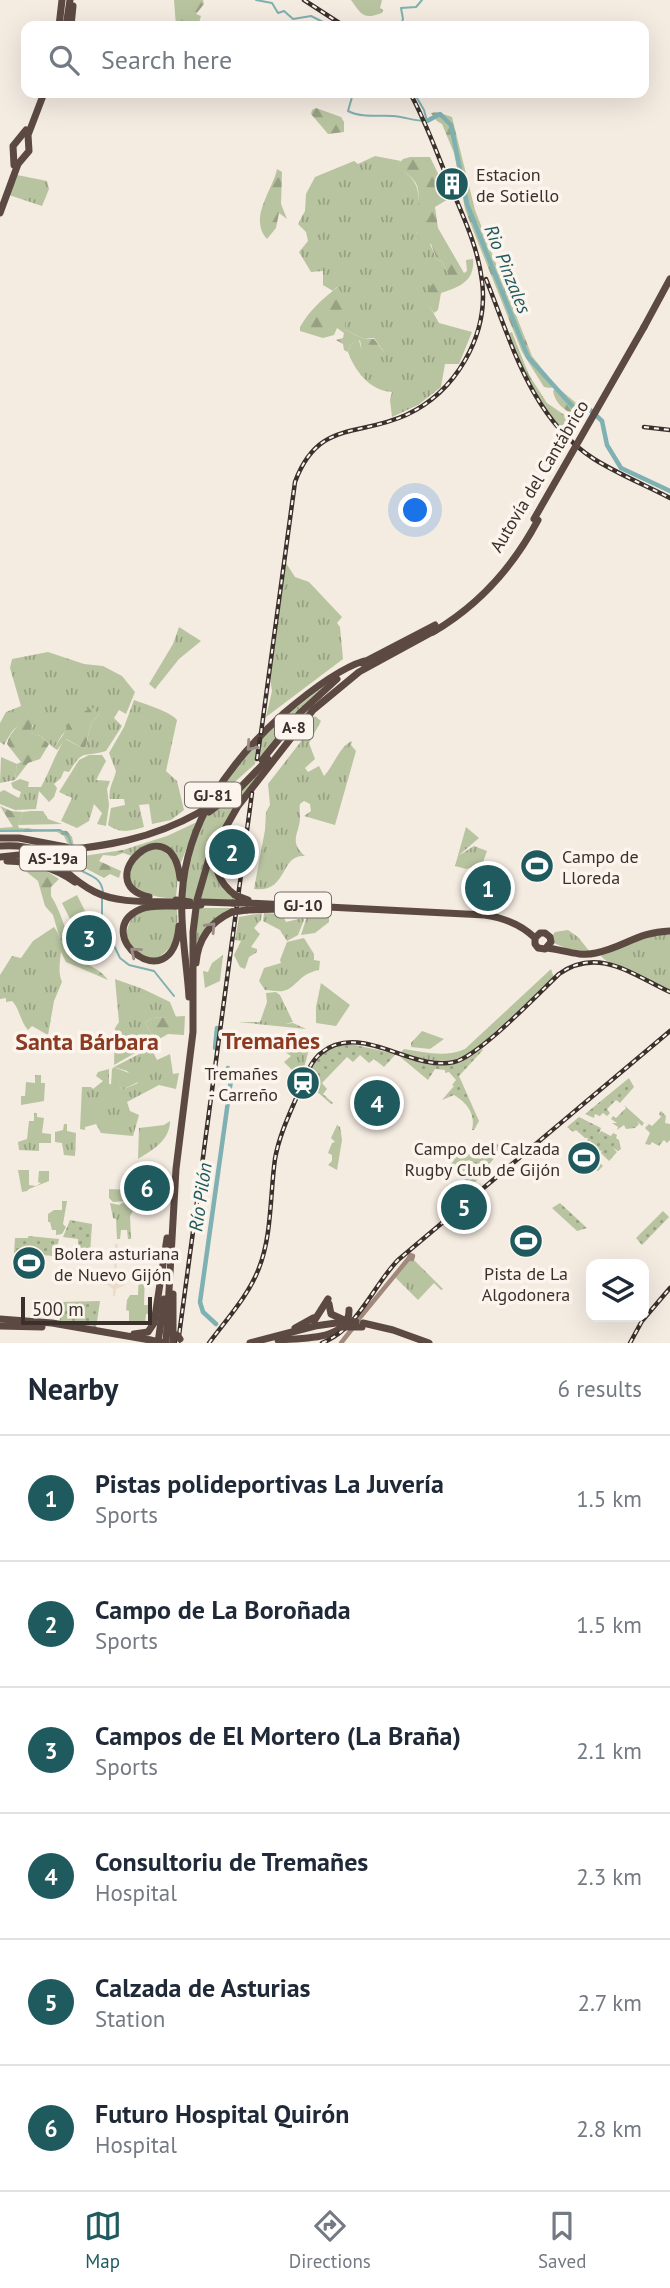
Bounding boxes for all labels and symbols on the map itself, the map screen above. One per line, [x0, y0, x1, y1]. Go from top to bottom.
place label: Estacion de Sotiello [476, 163, 559, 207]
building icon: Estacion de Sotiello [433, 165, 471, 203]
water label: Rio Pinzales [479, 221, 537, 317]
street label: Autovía del Cantábrico [484, 396, 594, 556]
your location [398, 493, 432, 527]
road number: A-8 [275, 714, 313, 740]
one-way arrow [247, 738, 259, 751]
road number: GJ-81 [185, 782, 241, 808]
pin: 2 [209, 826, 255, 878]
place label: Campo de Lloreda [562, 845, 639, 889]
road number: AS-19a [20, 846, 86, 870]
sports icon: Campo de Lloreda [518, 847, 556, 885]
pin: 1 [465, 862, 511, 914]
road number: GJ-10 [275, 892, 331, 917]
pin: 3 [66, 912, 112, 964]
one-way arrow [203, 923, 216, 936]
one-way arrow [131, 948, 143, 961]
district label: Tremañes [222, 1025, 320, 1056]
district label: Santa Bárbara [15, 1026, 159, 1057]
place label: Tremañes - Carreño [205, 1062, 278, 1106]
station icon: Tremañes - Carreño [284, 1064, 322, 1102]
pin: 4 [354, 1077, 400, 1129]
place label: Campo del Calzada Rugby Club de Gijón [405, 1137, 560, 1181]
sports icon: Campo del Calzada Rugby Club de Gijón [565, 1139, 603, 1177]
water label: Río Pilón [183, 1161, 217, 1233]
pin: 6 [124, 1162, 170, 1214]
pin: 5 [441, 1181, 487, 1233]
sports icon: Pista de La Algodonera [507, 1222, 545, 1260]
place label: Bolera asturiana de Nuevo Gijón [54, 1242, 179, 1286]
sports icon: Bolera asturiana de Nuevo Gijón [10, 1244, 48, 1282]
place label: Pista de La Algodonera [482, 1262, 570, 1306]
scale bar [21, 1294, 152, 1326]

